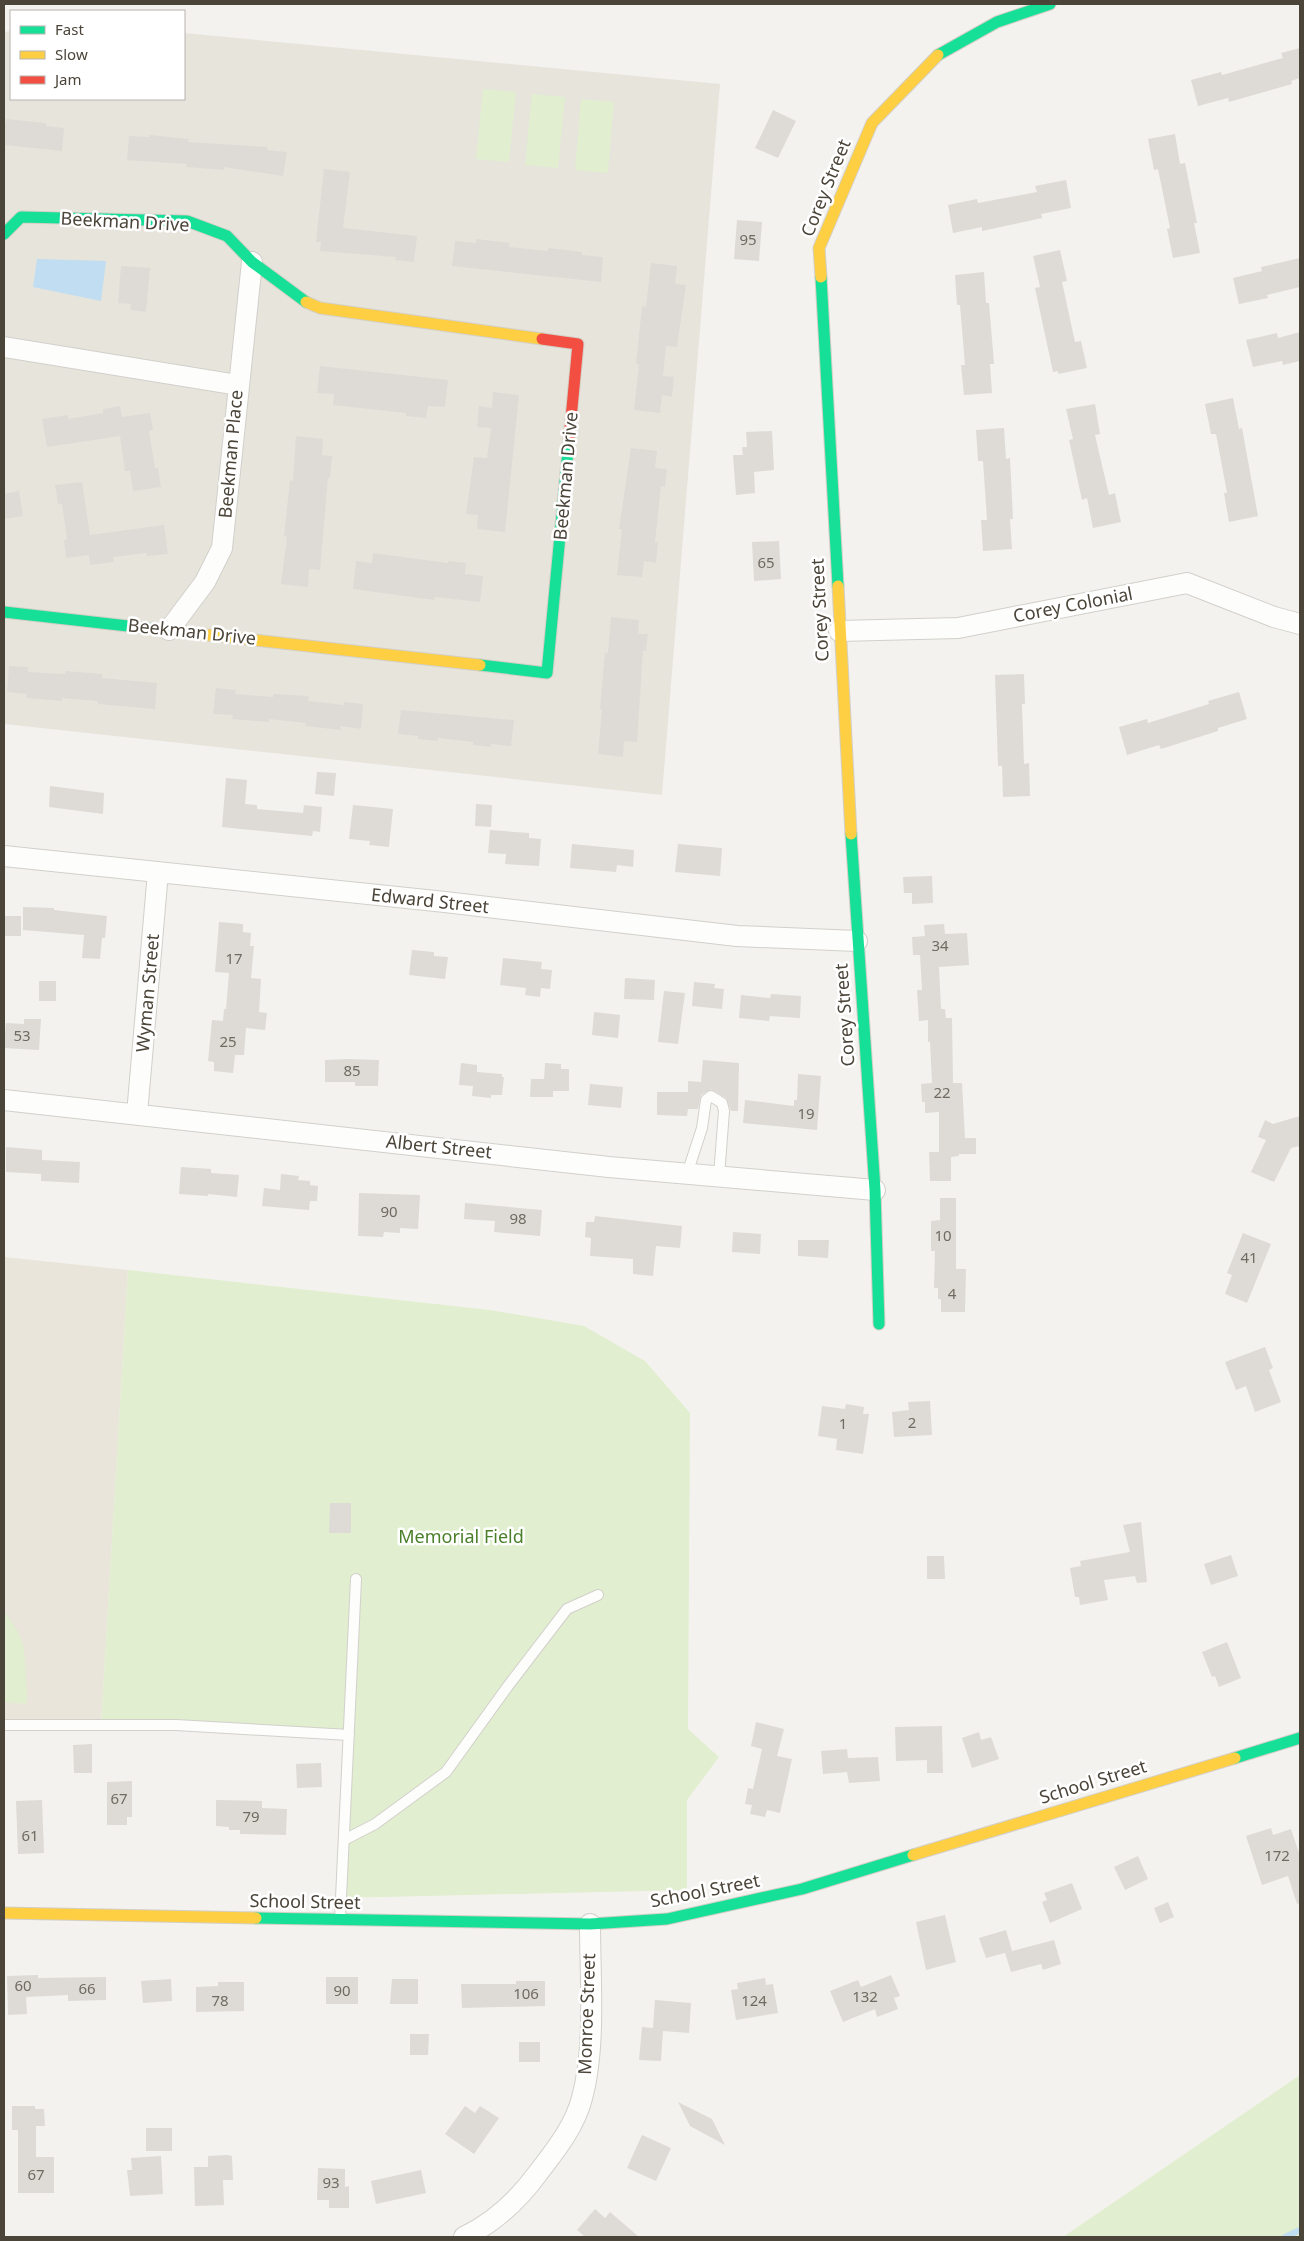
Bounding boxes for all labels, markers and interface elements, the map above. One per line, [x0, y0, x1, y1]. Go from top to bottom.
legend [10, 10, 185, 100]
text: Fast [55, 19, 84, 39]
text: Slow [55, 44, 88, 64]
text: Jam [53, 69, 82, 89]
street label: Corey Street [795, 135, 856, 240]
street label: Beekman Drive [60, 206, 190, 236]
house number: 95 [739, 229, 757, 249]
street label: Beekman Place [212, 389, 248, 519]
street label: Beekman Drive [547, 411, 583, 541]
house number: 65 [757, 552, 775, 572]
street label: Corey Street [804, 557, 834, 662]
street label: Corey Colonial [1011, 581, 1135, 627]
street label: Beekman Drive [127, 612, 257, 650]
street label: Edward Street [370, 882, 491, 918]
street label: Wyman Street [130, 932, 164, 1053]
house number: 34 [931, 935, 949, 955]
house number: 17 [225, 948, 243, 968]
street label: Corey Street [828, 962, 860, 1067]
house number: 53 [13, 1025, 31, 1045]
house number: 25 [219, 1031, 237, 1051]
house number: 85 [343, 1060, 361, 1080]
house number: 22 [933, 1082, 951, 1102]
house number: 19 [797, 1103, 815, 1123]
street label: Albert Street [385, 1129, 494, 1164]
house number: 90 [380, 1201, 398, 1221]
house number: 98 [509, 1208, 527, 1228]
house number: 10 [934, 1225, 952, 1245]
house number: 41 [1240, 1247, 1258, 1267]
house number: 4 [948, 1283, 957, 1303]
house number: 2 [908, 1412, 916, 1432]
house number: 1 [839, 1413, 847, 1433]
park label: Memorial Field [398, 1524, 524, 1548]
street label: School Street [1036, 1753, 1150, 1809]
house number: 67 [110, 1788, 128, 1808]
house number: 79 [242, 1806, 260, 1826]
house number: 61 [21, 1825, 39, 1845]
house number: 172 [1264, 1845, 1290, 1865]
street label: School Street [648, 1868, 762, 1912]
street label: School Street [249, 1888, 361, 1914]
street label: Monroe Street [572, 1952, 600, 2075]
house number: 60 [14, 1975, 32, 1995]
house number: 66 [78, 1978, 96, 1998]
house number: 90 [333, 1980, 351, 2000]
house number: 106 [513, 1983, 539, 2003]
house number: 132 [852, 1986, 878, 2006]
house number: 78 [211, 1990, 229, 2010]
house number: 124 [741, 1990, 767, 2010]
house number: 67 [27, 2164, 45, 2184]
house number: 93 [322, 2172, 340, 2192]

